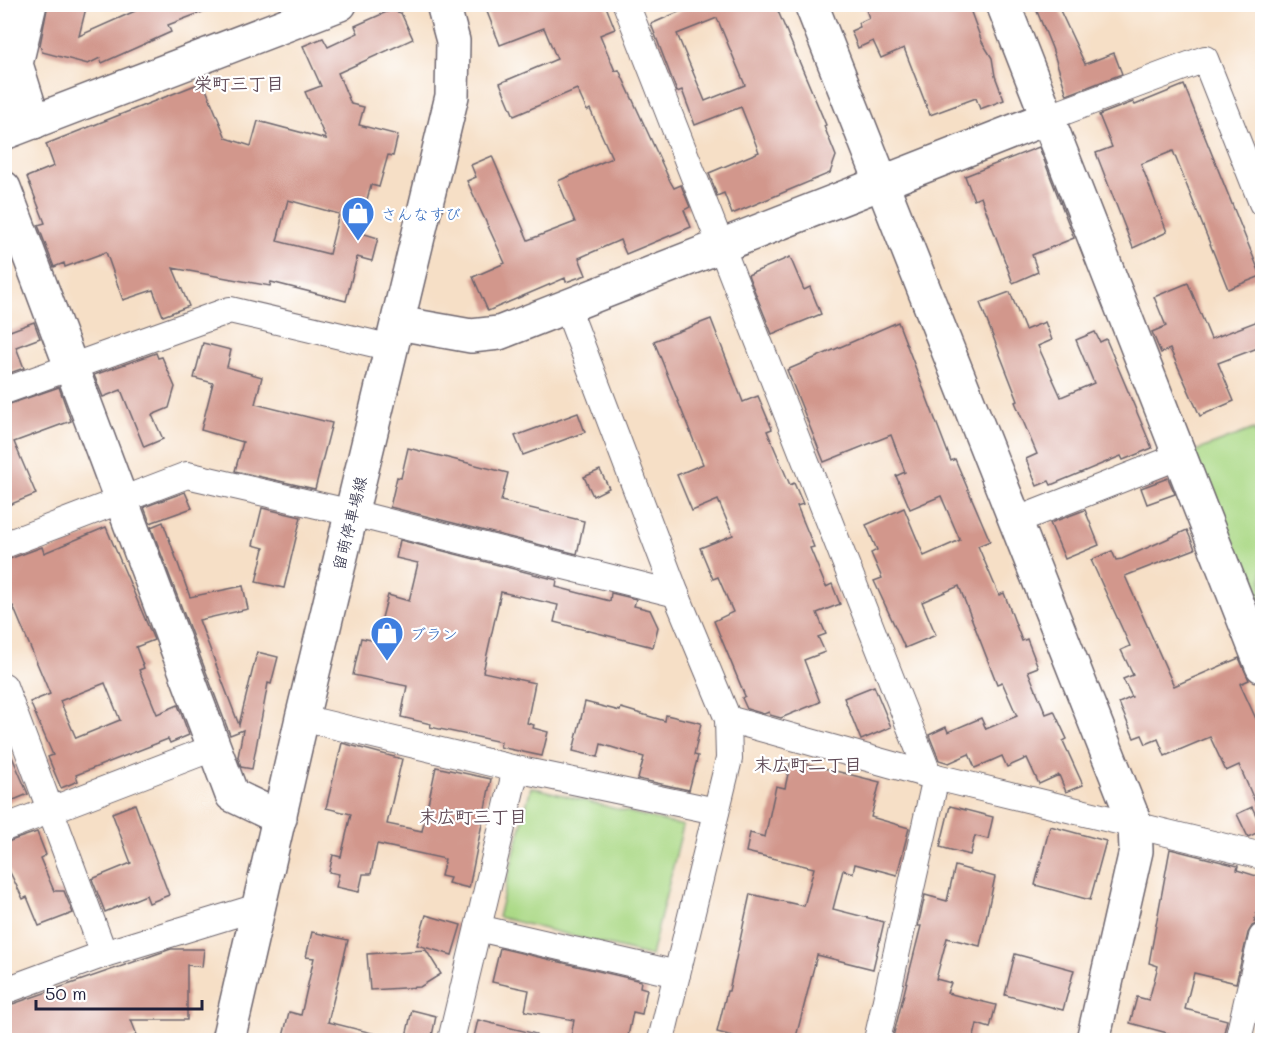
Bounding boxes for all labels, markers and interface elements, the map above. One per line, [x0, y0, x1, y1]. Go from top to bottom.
district label: 栄町三丁目 [194, 71, 284, 95]
shop icon: さんなすび [340, 195, 376, 242]
place label: さんなすび [381, 203, 461, 224]
street label: 留萌停車場線 [327, 474, 371, 572]
shop icon: ブラン [369, 615, 405, 662]
place label: ブラン [410, 623, 458, 644]
district label: 末広町二丁目 [754, 752, 862, 776]
district label: 末広町三丁目 [419, 804, 527, 828]
scale bar [36, 973, 202, 1011]
text: 50 m [45, 981, 87, 1005]

